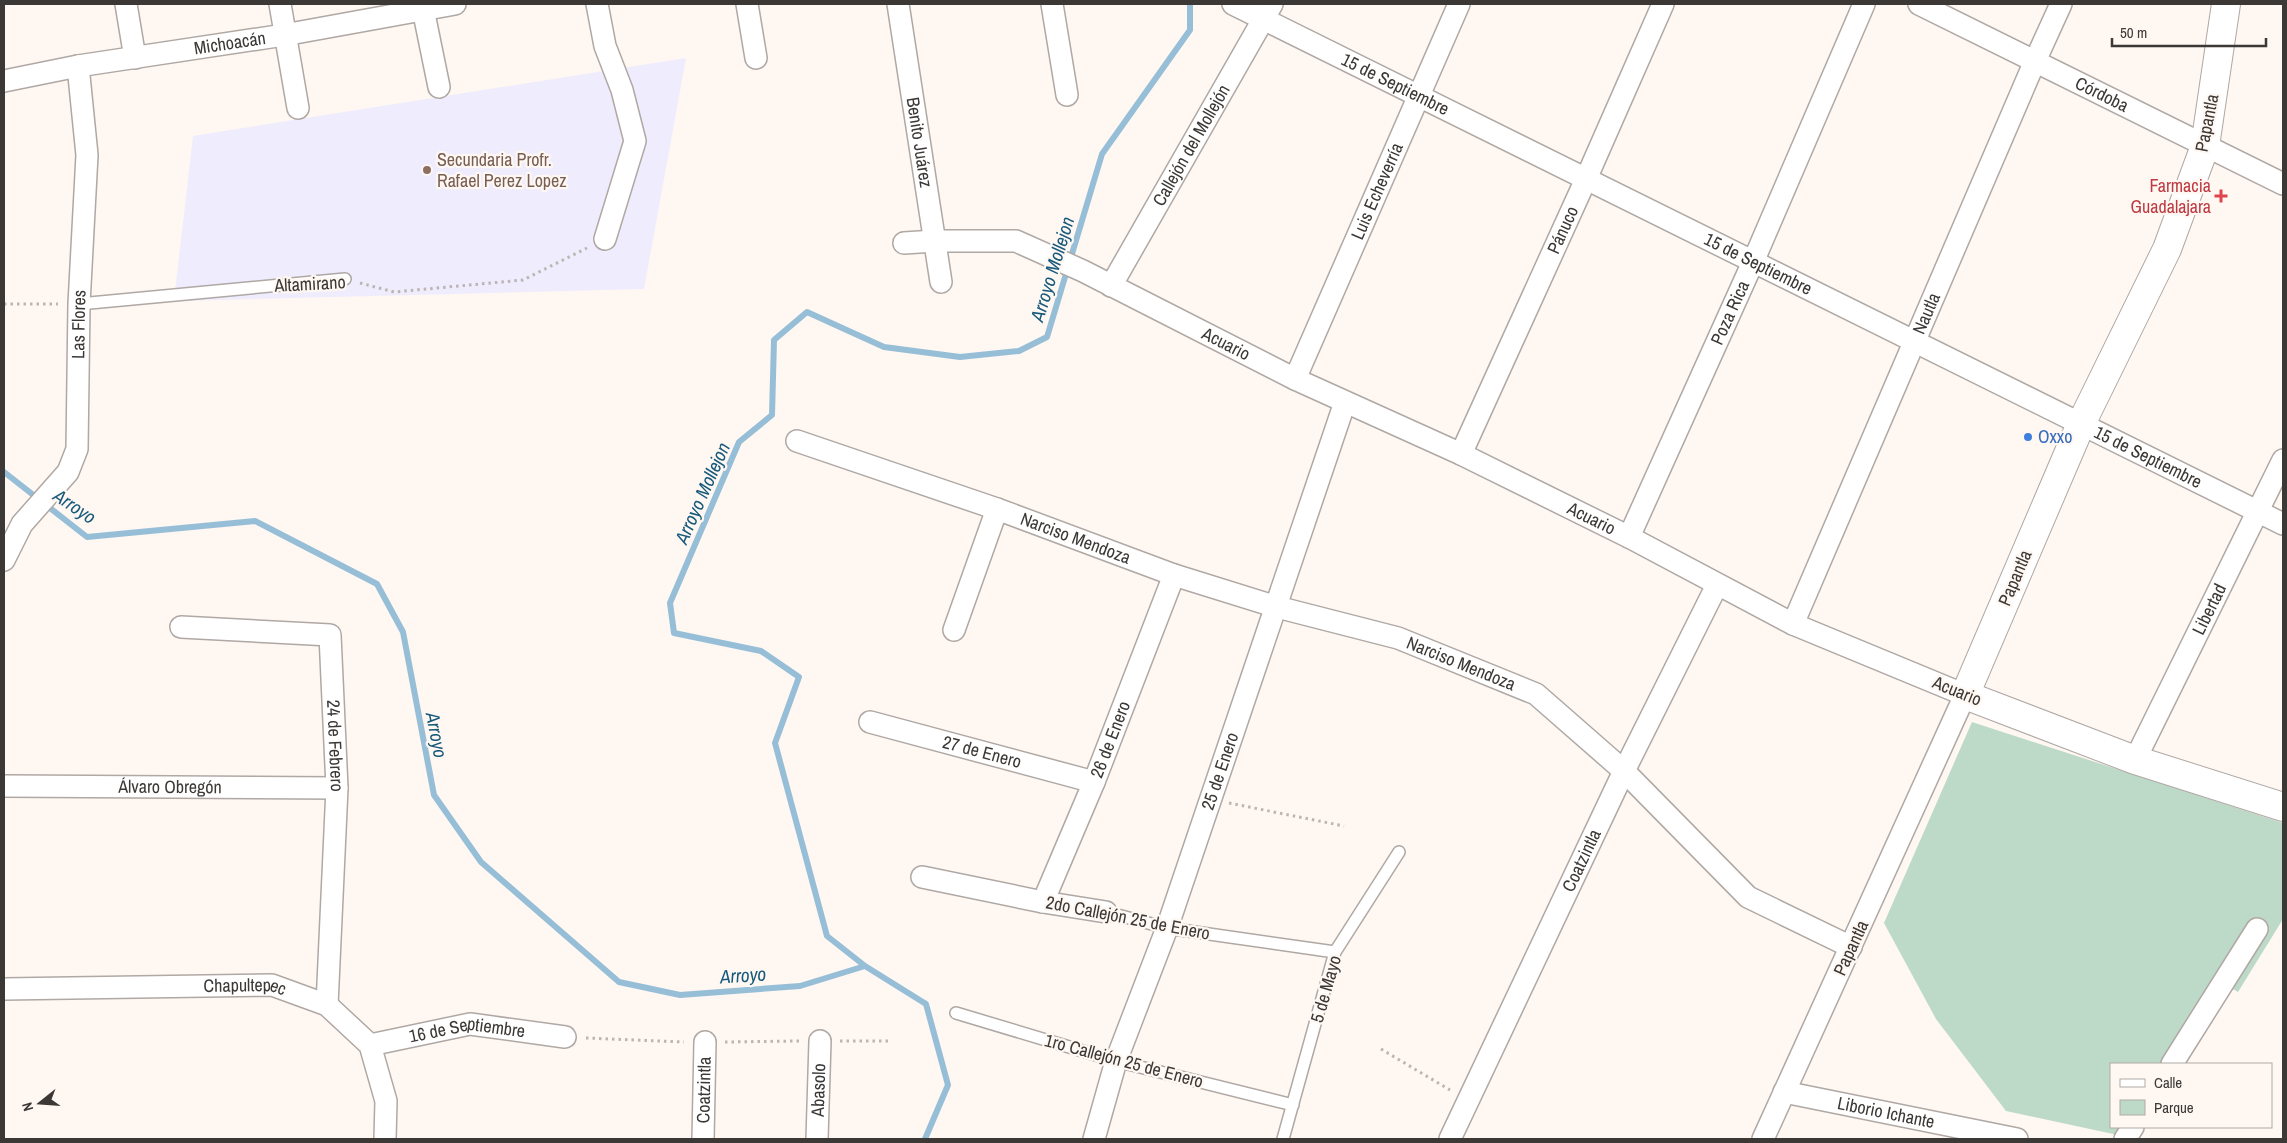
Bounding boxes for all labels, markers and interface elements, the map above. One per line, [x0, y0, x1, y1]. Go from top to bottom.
scale bar [2112, 15, 2266, 47]
text: 50 m [2120, 22, 2147, 43]
street label: Michoacán [192, 25, 267, 60]
street label: 15 de Septiembre [1337, 47, 1454, 121]
street label: Córdoba [2071, 70, 2133, 118]
street label: Callejón del Mollejón [1146, 80, 1236, 210]
street label: Papantla [2189, 92, 2224, 154]
street label: Benito Juárez [901, 95, 939, 189]
street label: Luis Echeverría [1344, 139, 1409, 243]
place label: Secundaria Profr. Rafael Perez Lopez [437, 147, 567, 193]
marker: Secundaria Profr. Rafael Perez Lopez [421, 164, 433, 176]
place label: Farmacia Guadalajara [2131, 173, 2211, 219]
marker: Farmacia Guadalajara [2215, 190, 2227, 202]
street label: Pánuco [1541, 202, 1584, 258]
water label: Arroyo Mollejon [1023, 213, 1080, 326]
street label: 15 de Septiembre [1700, 226, 1817, 301]
street label: Altamirano [273, 269, 346, 298]
street label: Poza Rica [1704, 276, 1755, 349]
street label: Las Flores [65, 289, 92, 359]
street label: Nautla [1906, 289, 1946, 338]
street label: Acuario [1197, 320, 1255, 366]
street label: 15 de Septiembre [2090, 419, 2206, 494]
place label: Oxxo [2038, 424, 2072, 449]
marker: Oxxo [2022, 431, 2034, 443]
water label: Arroyo Mollejon [668, 438, 736, 549]
water label: Arroyo [48, 482, 102, 530]
street label: Acuario [1562, 495, 1620, 540]
street label: Narciso Mendoza [1017, 506, 1134, 570]
street label: Papantla [1992, 546, 2037, 610]
street label: Libertad [2186, 579, 2232, 639]
street label: Narciso Mendoza [1403, 630, 1520, 696]
street label: Acuario [1928, 669, 1985, 712]
street label: 26 de Enero [1084, 697, 1136, 781]
street label: 24 de Febrero [321, 699, 350, 792]
water label: Arroyo [420, 709, 454, 760]
street label: 27 de Enero [940, 729, 1024, 774]
street label: 25 de Enero [1195, 729, 1244, 813]
street label: Álvaro Obregón [117, 774, 222, 799]
street label: Coatzintla [1556, 825, 1607, 896]
street label: 2do Callejón 25 de Enero [1044, 889, 1212, 946]
street label: Papantla [1827, 916, 1874, 979]
street label: 5 de Mayo [1304, 952, 1347, 1025]
water label: Arroyo [718, 960, 767, 990]
street label: Chapultepec [203, 972, 290, 1001]
street label: 16 de Septiembre [407, 1011, 527, 1048]
street label: 1ro Callejón 25 de Enero [1042, 1027, 1206, 1094]
street label: Coatzintla [690, 1056, 717, 1124]
street label: Abasolo [805, 1063, 831, 1118]
legend [2110, 1063, 2272, 1128]
text: Calle [2154, 1072, 2182, 1093]
north arrow [15, 1078, 65, 1128]
street label: Liborio Ichante [1835, 1090, 1937, 1134]
text: Parque [2154, 1097, 2194, 1118]
text: N [18, 1100, 37, 1113]

